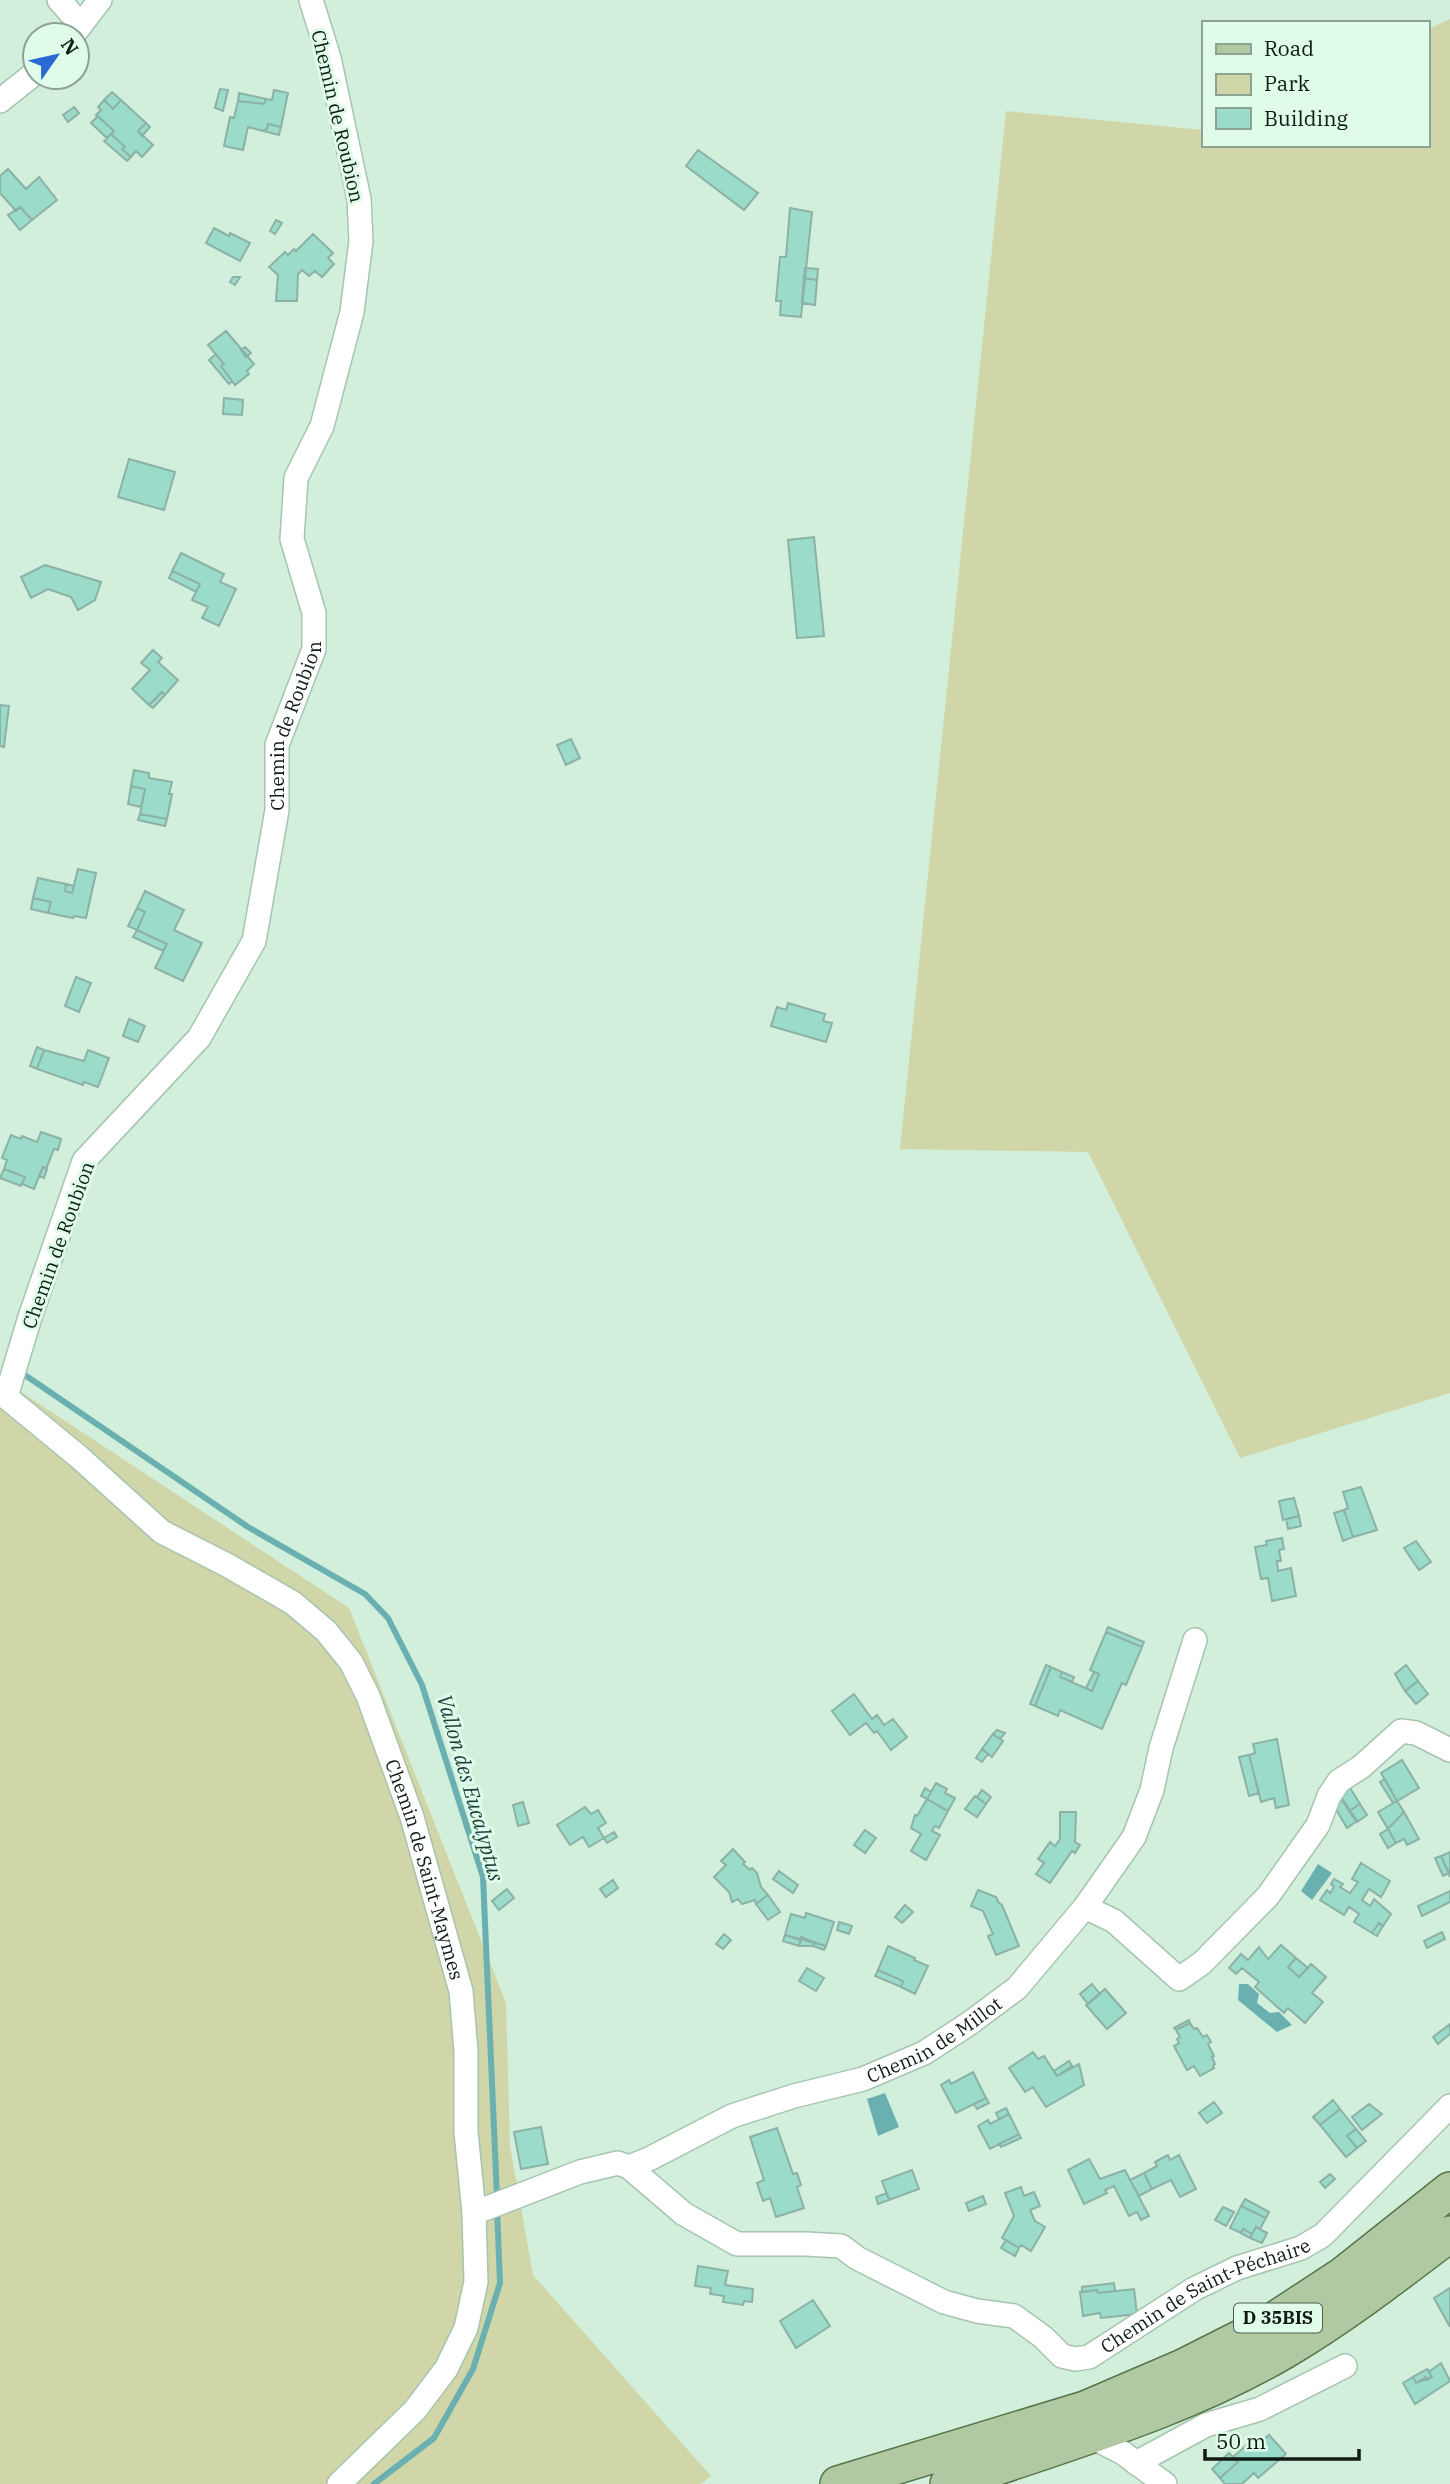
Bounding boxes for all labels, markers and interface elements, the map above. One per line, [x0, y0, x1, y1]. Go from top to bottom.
north arrow [21, 21, 91, 91]
legend [1202, 21, 1429, 147]
street label: Chemin de Roubion [306, 27, 370, 205]
text: N [56, 34, 84, 59]
text: Road [1264, 34, 1314, 62]
text: Park [1264, 69, 1311, 97]
text: Building [1264, 104, 1349, 132]
street label: Chemin de Roubion [265, 641, 326, 811]
street label: Chemin de Roubion [17, 1158, 99, 1332]
water label: Vallon des Eucalyptus [431, 1691, 511, 1885]
street label: Chemin de Saint-Maymes [380, 1756, 469, 1982]
street label: Chemin de Millot [863, 1991, 1007, 2088]
street label: Chemin de Saint-Péchaire [1096, 2233, 1315, 2358]
road number: D 35BIS [1234, 2304, 1322, 2332]
scale bar [1205, 2418, 1359, 2462]
text: 50 m [1216, 2427, 1266, 2455]

